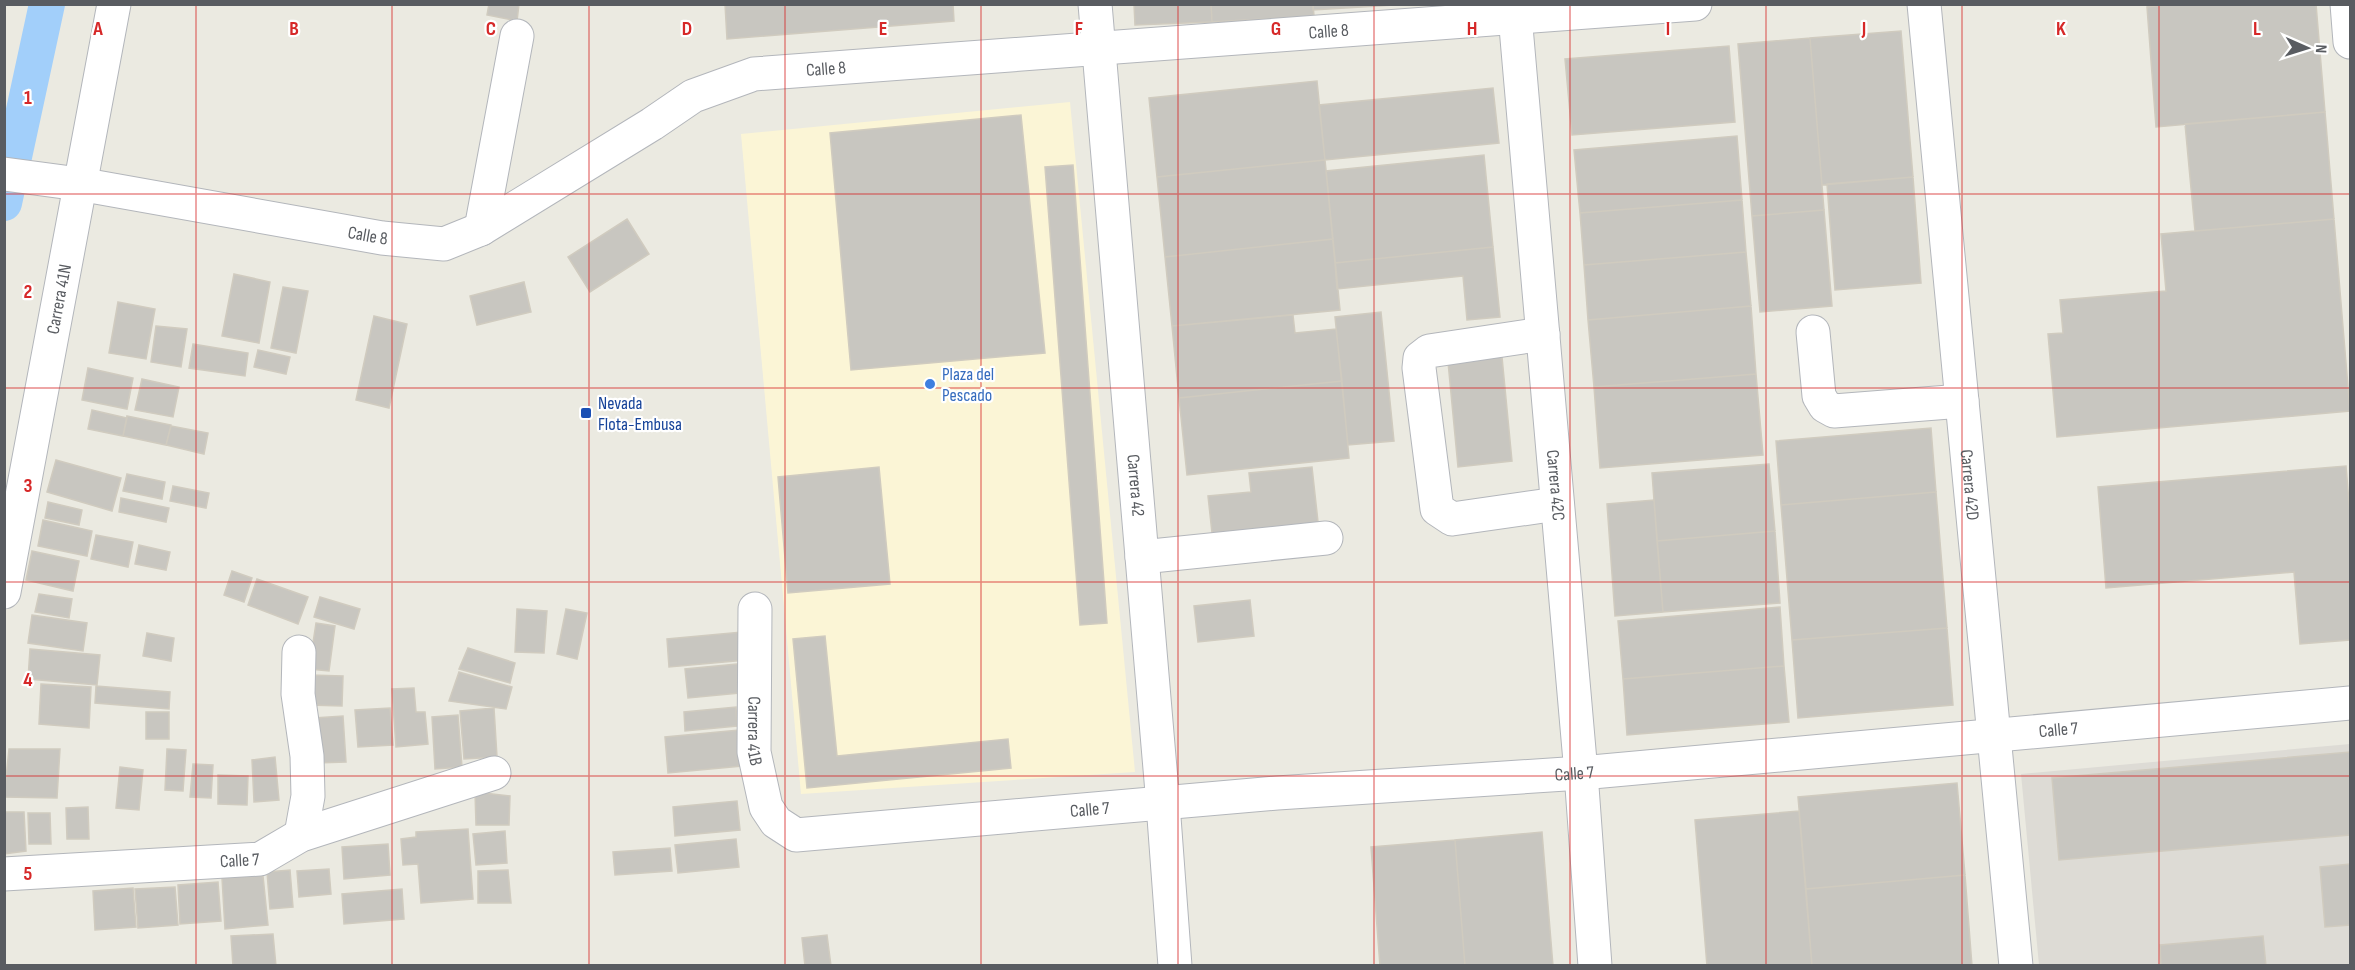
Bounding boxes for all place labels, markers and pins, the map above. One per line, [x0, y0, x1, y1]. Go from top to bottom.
place label: Plaza del Pescado [942, 364, 994, 406]
marker: Plaza del Pescado [923, 377, 937, 391]
place label: Nevada Flota-Embusa [598, 393, 682, 435]
marker: Nevada Flota-Embusa [579, 406, 593, 420]

